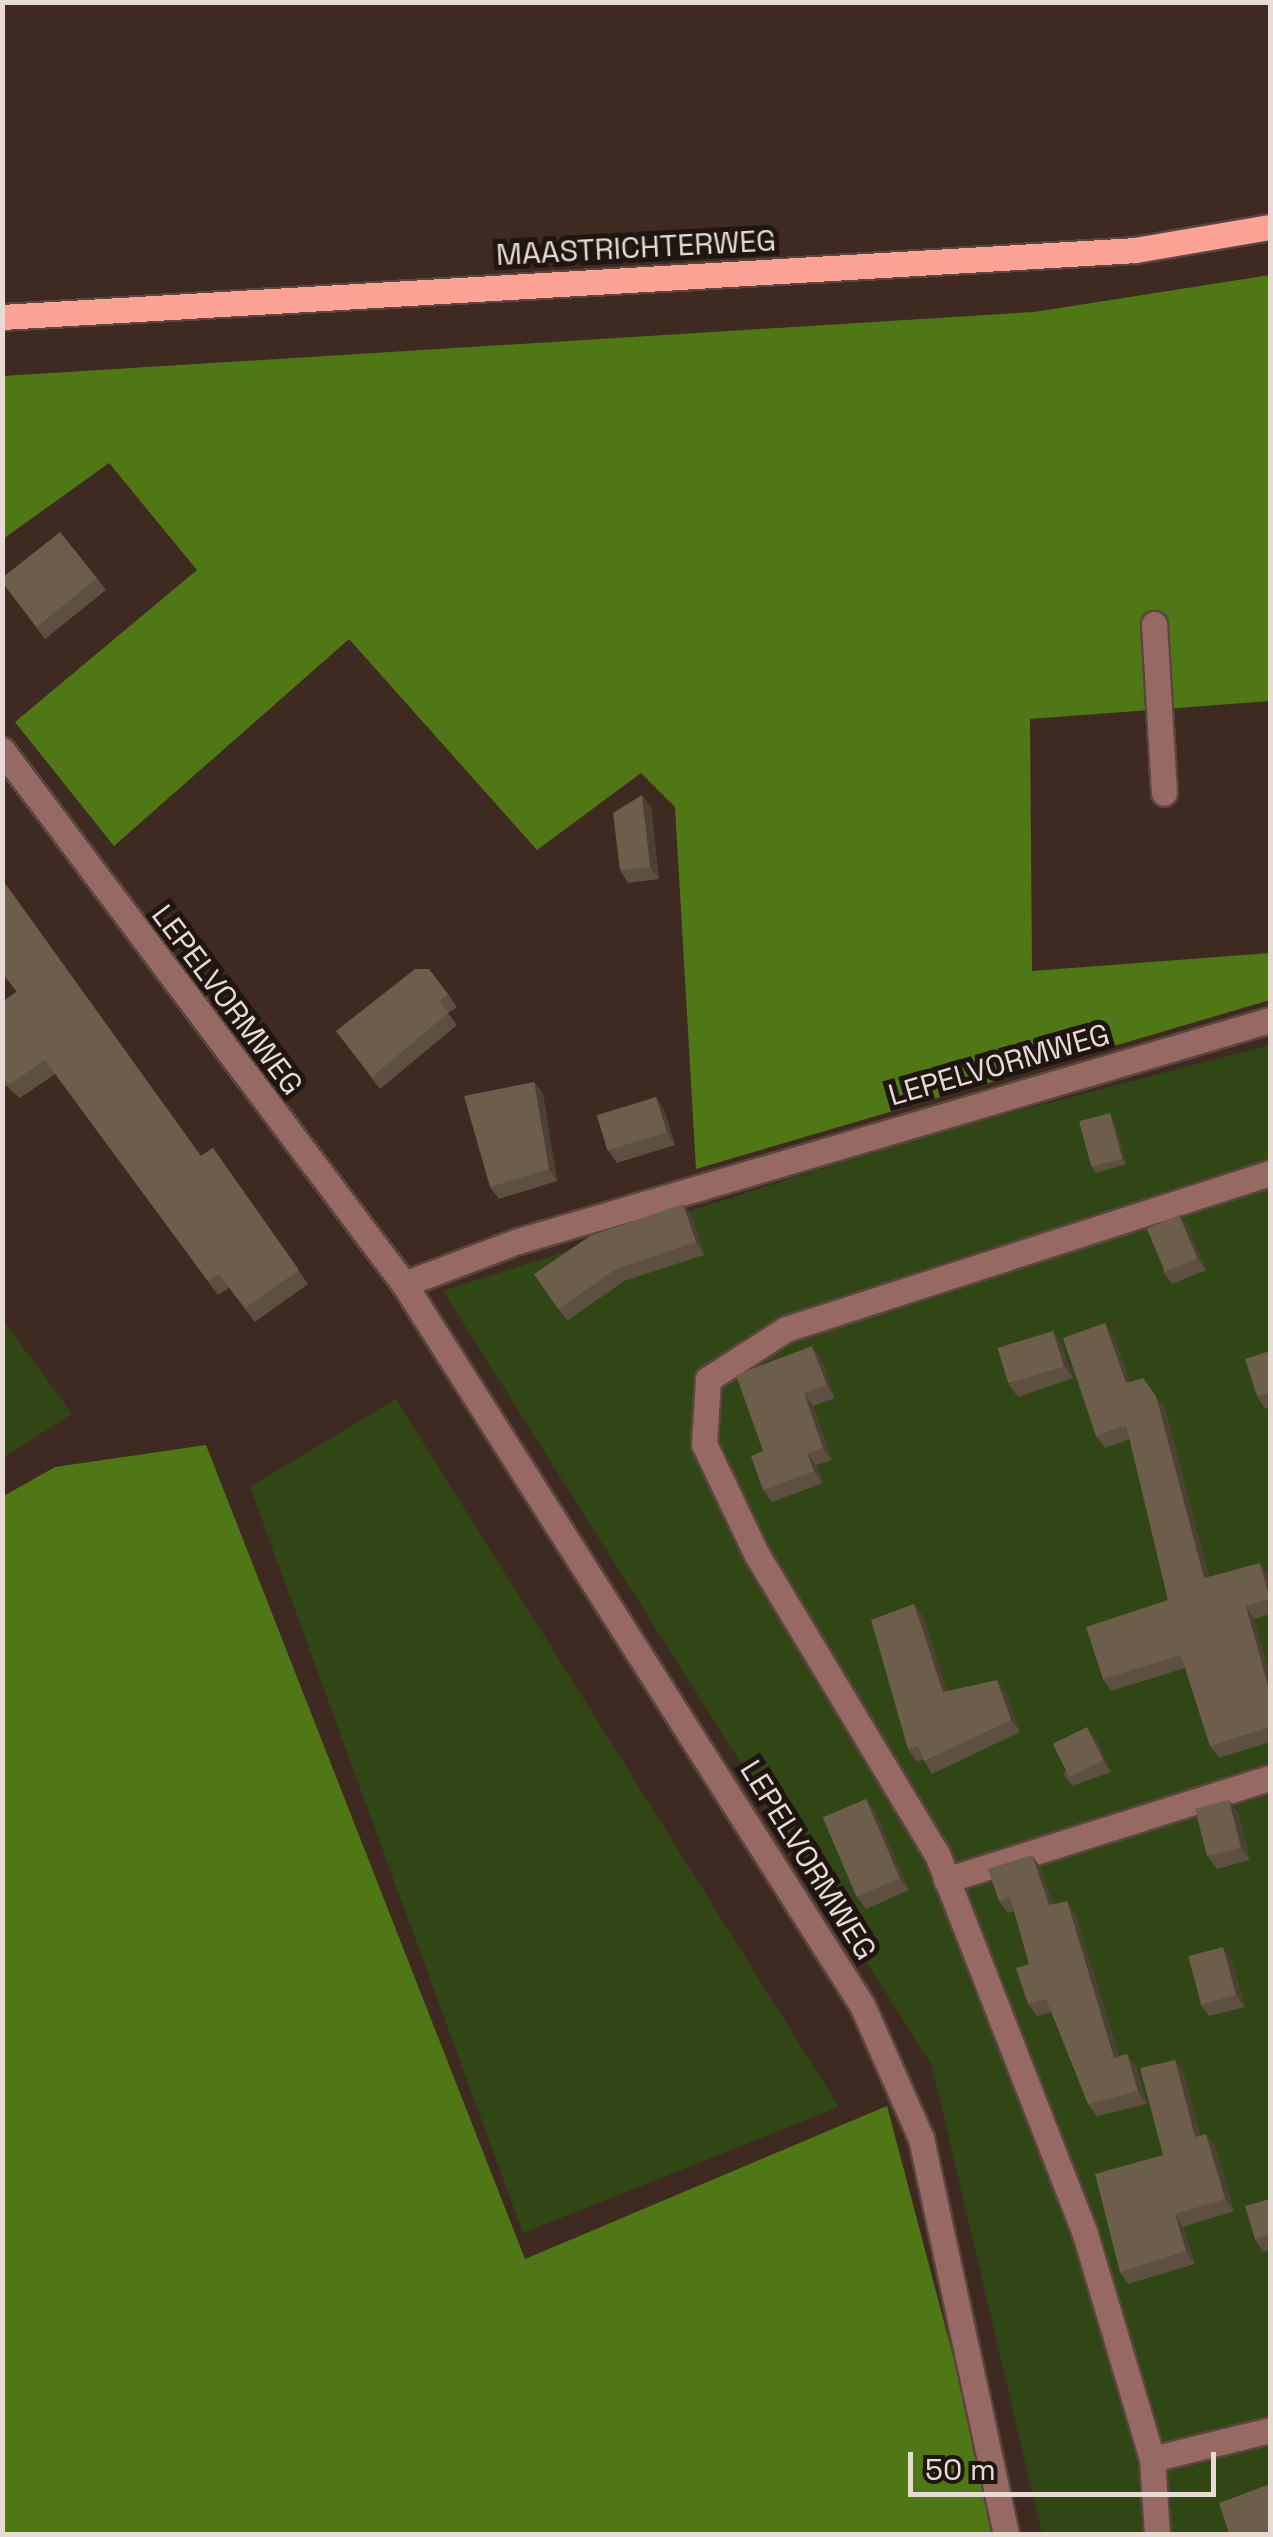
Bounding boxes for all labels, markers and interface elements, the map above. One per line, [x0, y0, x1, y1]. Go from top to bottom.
street label: MAASTRICHTERWEG [495, 223, 777, 273]
street label: LEPELVORMWEG [144, 898, 310, 1102]
street label: LEPELVORMWEG [884, 1016, 1114, 1114]
street label: LEPELVORMWEG [732, 1754, 884, 1966]
scale bar [913, 2432, 1220, 2494]
text: 50 m [925, 2450, 996, 2489]

